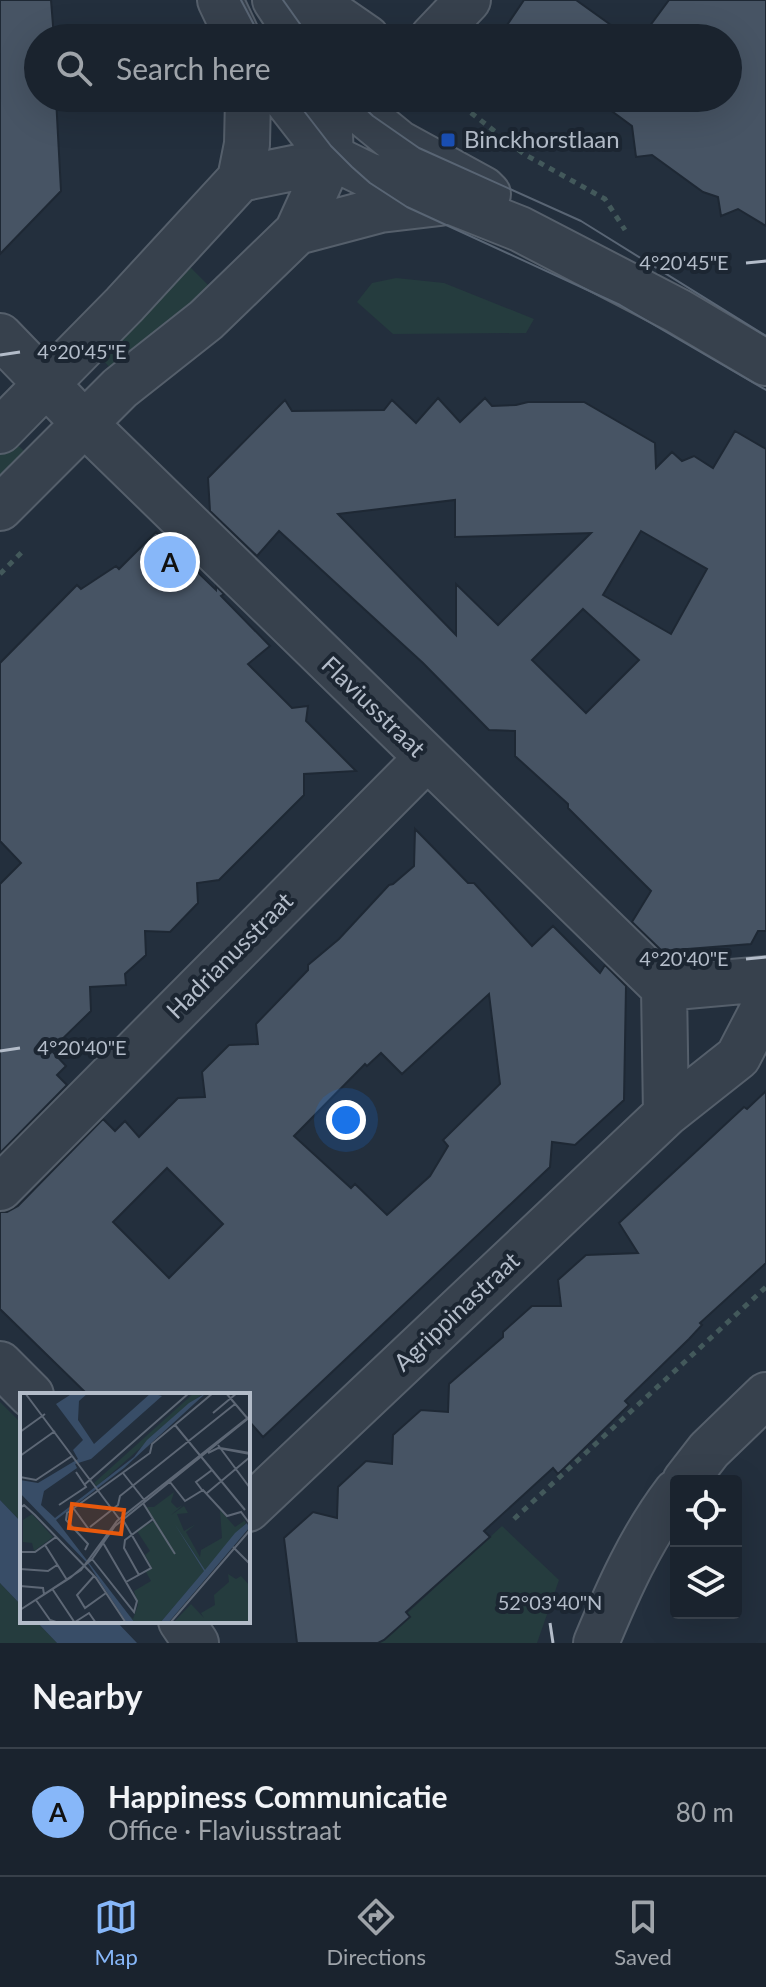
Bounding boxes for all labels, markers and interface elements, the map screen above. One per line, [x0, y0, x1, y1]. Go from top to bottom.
search box [24, 24, 742, 112]
icon: search [52, 46, 96, 90]
text: Search here [116, 50, 271, 86]
place label: Binckhorstlaan [464, 124, 620, 153]
marker: Binckhorstlaan [439, 131, 457, 149]
text: 4°20'45"E [639, 250, 729, 274]
text: 4°20'45"E [37, 339, 127, 363]
pin: A [144, 532, 196, 592]
street label: Flaviusstraat [316, 649, 432, 763]
street label: Hadrianusstraat [160, 885, 298, 1024]
text: 4°20'40"E [639, 946, 729, 970]
text: 4°20'40"E [37, 1035, 127, 1059]
your location [326, 1100, 366, 1140]
street label: Agrippinastraat [387, 1245, 525, 1376]
inset map [20, 1393, 250, 1623]
map controls [670, 1475, 742, 1619]
button: locate [670, 1475, 742, 1547]
button: layers [670, 1547, 742, 1619]
text: 52°03'40"N [498, 1590, 602, 1614]
text: Nearby [32, 1675, 143, 1716]
text: Happiness Communicatie [108, 1778, 448, 1814]
text: A [49, 1796, 67, 1828]
text: 80 m [676, 1796, 734, 1828]
text: Office · Flaviusstraat [108, 1814, 341, 1846]
tab: Map [94, 1895, 138, 1970]
tab: Directions [327, 1895, 426, 1970]
tab: Saved [614, 1895, 672, 1970]

